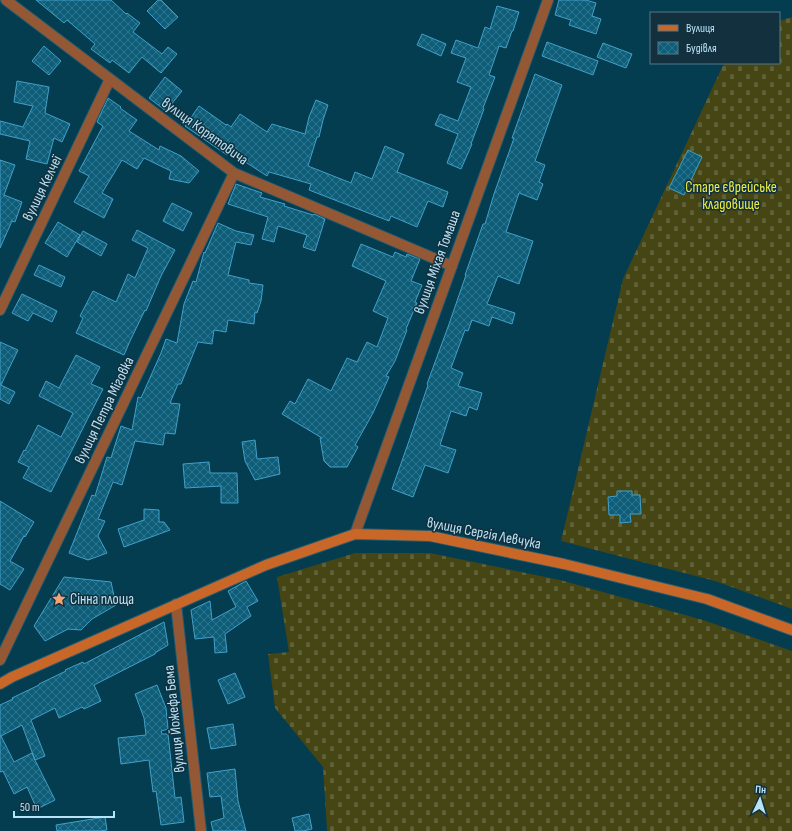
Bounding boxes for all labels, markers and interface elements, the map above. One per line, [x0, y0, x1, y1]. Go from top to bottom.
legend [650, 12, 780, 64]
text: Вулиця [686, 21, 715, 36]
text: Будівля [686, 41, 717, 56]
street label: вулиця Корятовича [157, 93, 252, 170]
street label: вулиця Келчеї [18, 151, 67, 224]
park label: Старе єврейське кладовище [685, 178, 777, 214]
street label: вулиця Міхая Томаша [410, 208, 465, 317]
street label: вулиця Петра Міговка [70, 353, 139, 467]
street label: вулиця Сергія Левчука [425, 513, 543, 554]
place label: Сінна площа [70, 590, 134, 609]
place icon: Сінна площа [51, 591, 67, 607]
street label: вулиця Йожефа Бема [159, 664, 190, 774]
north arrow [740, 779, 780, 819]
text: Пн [755, 783, 767, 796]
scale bar [14, 793, 114, 819]
text: 50 m [20, 800, 40, 815]

